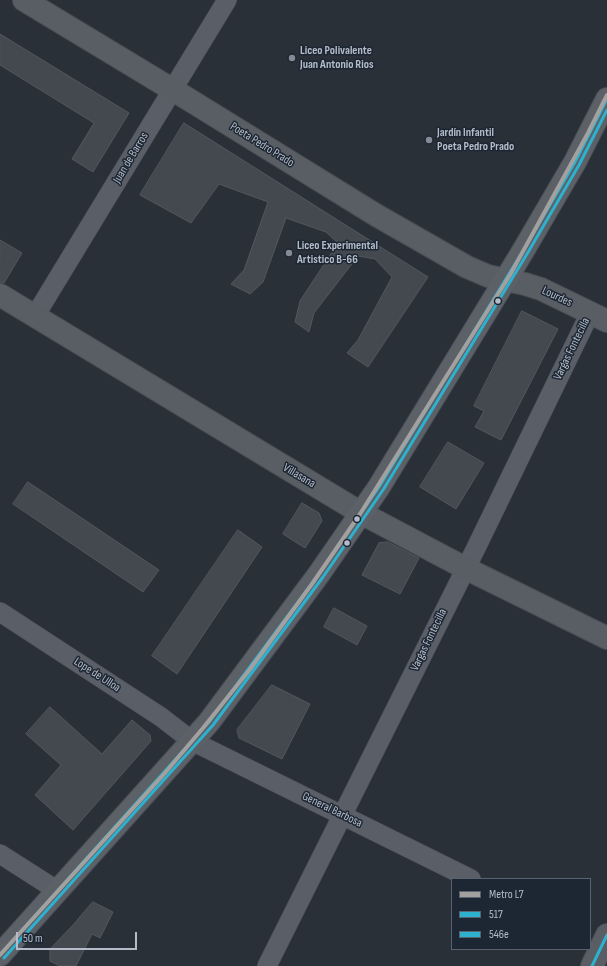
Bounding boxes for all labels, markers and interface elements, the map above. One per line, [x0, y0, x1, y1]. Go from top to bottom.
place label: Liceo Polivalente Juan Antonio Rios [300, 44, 374, 72]
marker: Liceo Polivalente Juan Antonio Rios [287, 53, 297, 63]
street label: Poeta Pedro Prado [227, 120, 297, 170]
place label: Jardín Infantil Poeta Pedro Prado [437, 126, 514, 154]
street label: Juan de Barros [110, 130, 152, 186]
marker: Jardín Infantil Poeta Pedro Prado [424, 135, 434, 145]
place label: Liceo Experimental Artistico B-66 [297, 239, 378, 267]
marker: Liceo Experimental Artistico B-66 [284, 248, 294, 258]
street label: Lourdes [540, 284, 574, 310]
unlabelled marker [493, 296, 503, 306]
street label: Vargas Fontecilla [551, 316, 593, 382]
street label: Villasana [280, 461, 318, 491]
unlabelled marker [352, 514, 362, 524]
unlabelled marker [342, 538, 352, 548]
street label: Vargas Fontecilla [408, 607, 450, 673]
street label: Lope de Ulloa [71, 655, 123, 695]
street label: General Barbosa [300, 789, 364, 831]
legend [451, 878, 591, 950]
text: Metro L7 [489, 887, 523, 902]
text: 517 [489, 907, 503, 922]
scale bar [18, 924, 139, 950]
text: 546e [489, 927, 509, 942]
text: 50 m [23, 931, 43, 946]

